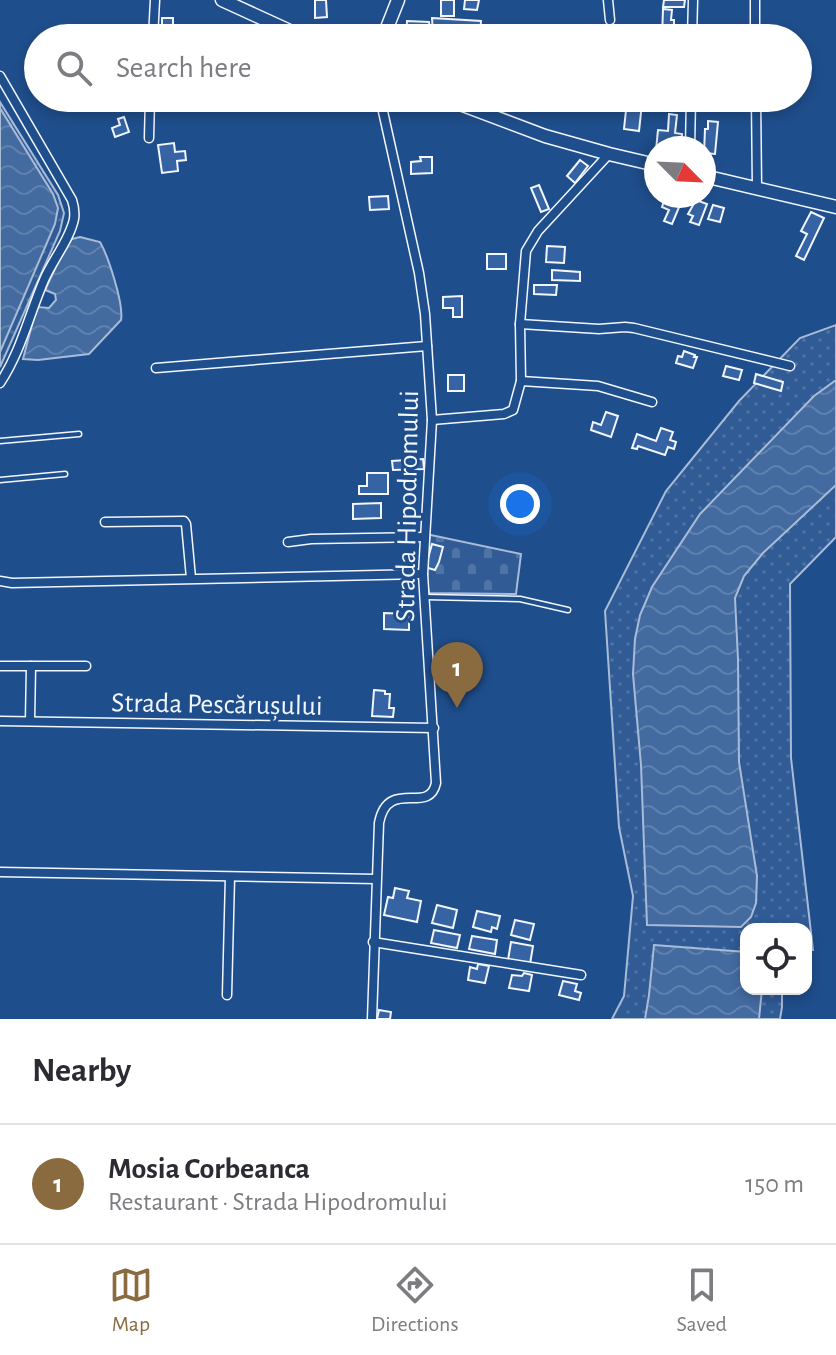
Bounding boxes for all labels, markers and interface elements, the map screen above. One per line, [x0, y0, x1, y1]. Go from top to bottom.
search box [24, 24, 812, 112]
icon: search [52, 46, 96, 90]
text: Search here [116, 53, 252, 83]
north arrow [644, 136, 716, 208]
street label: Strada Hipodromului [392, 390, 424, 622]
your location [500, 484, 540, 524]
pin: 1 [431, 642, 483, 708]
street label: Strada Pescărușului [111, 689, 323, 722]
map controls [740, 923, 812, 995]
button: locate [740, 923, 812, 995]
text: Nearby [32, 1054, 131, 1088]
text: Mosia Corbeanca [108, 1154, 310, 1184]
text: 1 [53, 1171, 63, 1197]
text: 150 m [745, 1171, 804, 1197]
text: Restaurant · Strada Hipodromului [108, 1189, 447, 1215]
tab: Map [109, 1263, 153, 1337]
tab: Directions [371, 1263, 459, 1337]
tab: Saved [677, 1263, 727, 1337]

